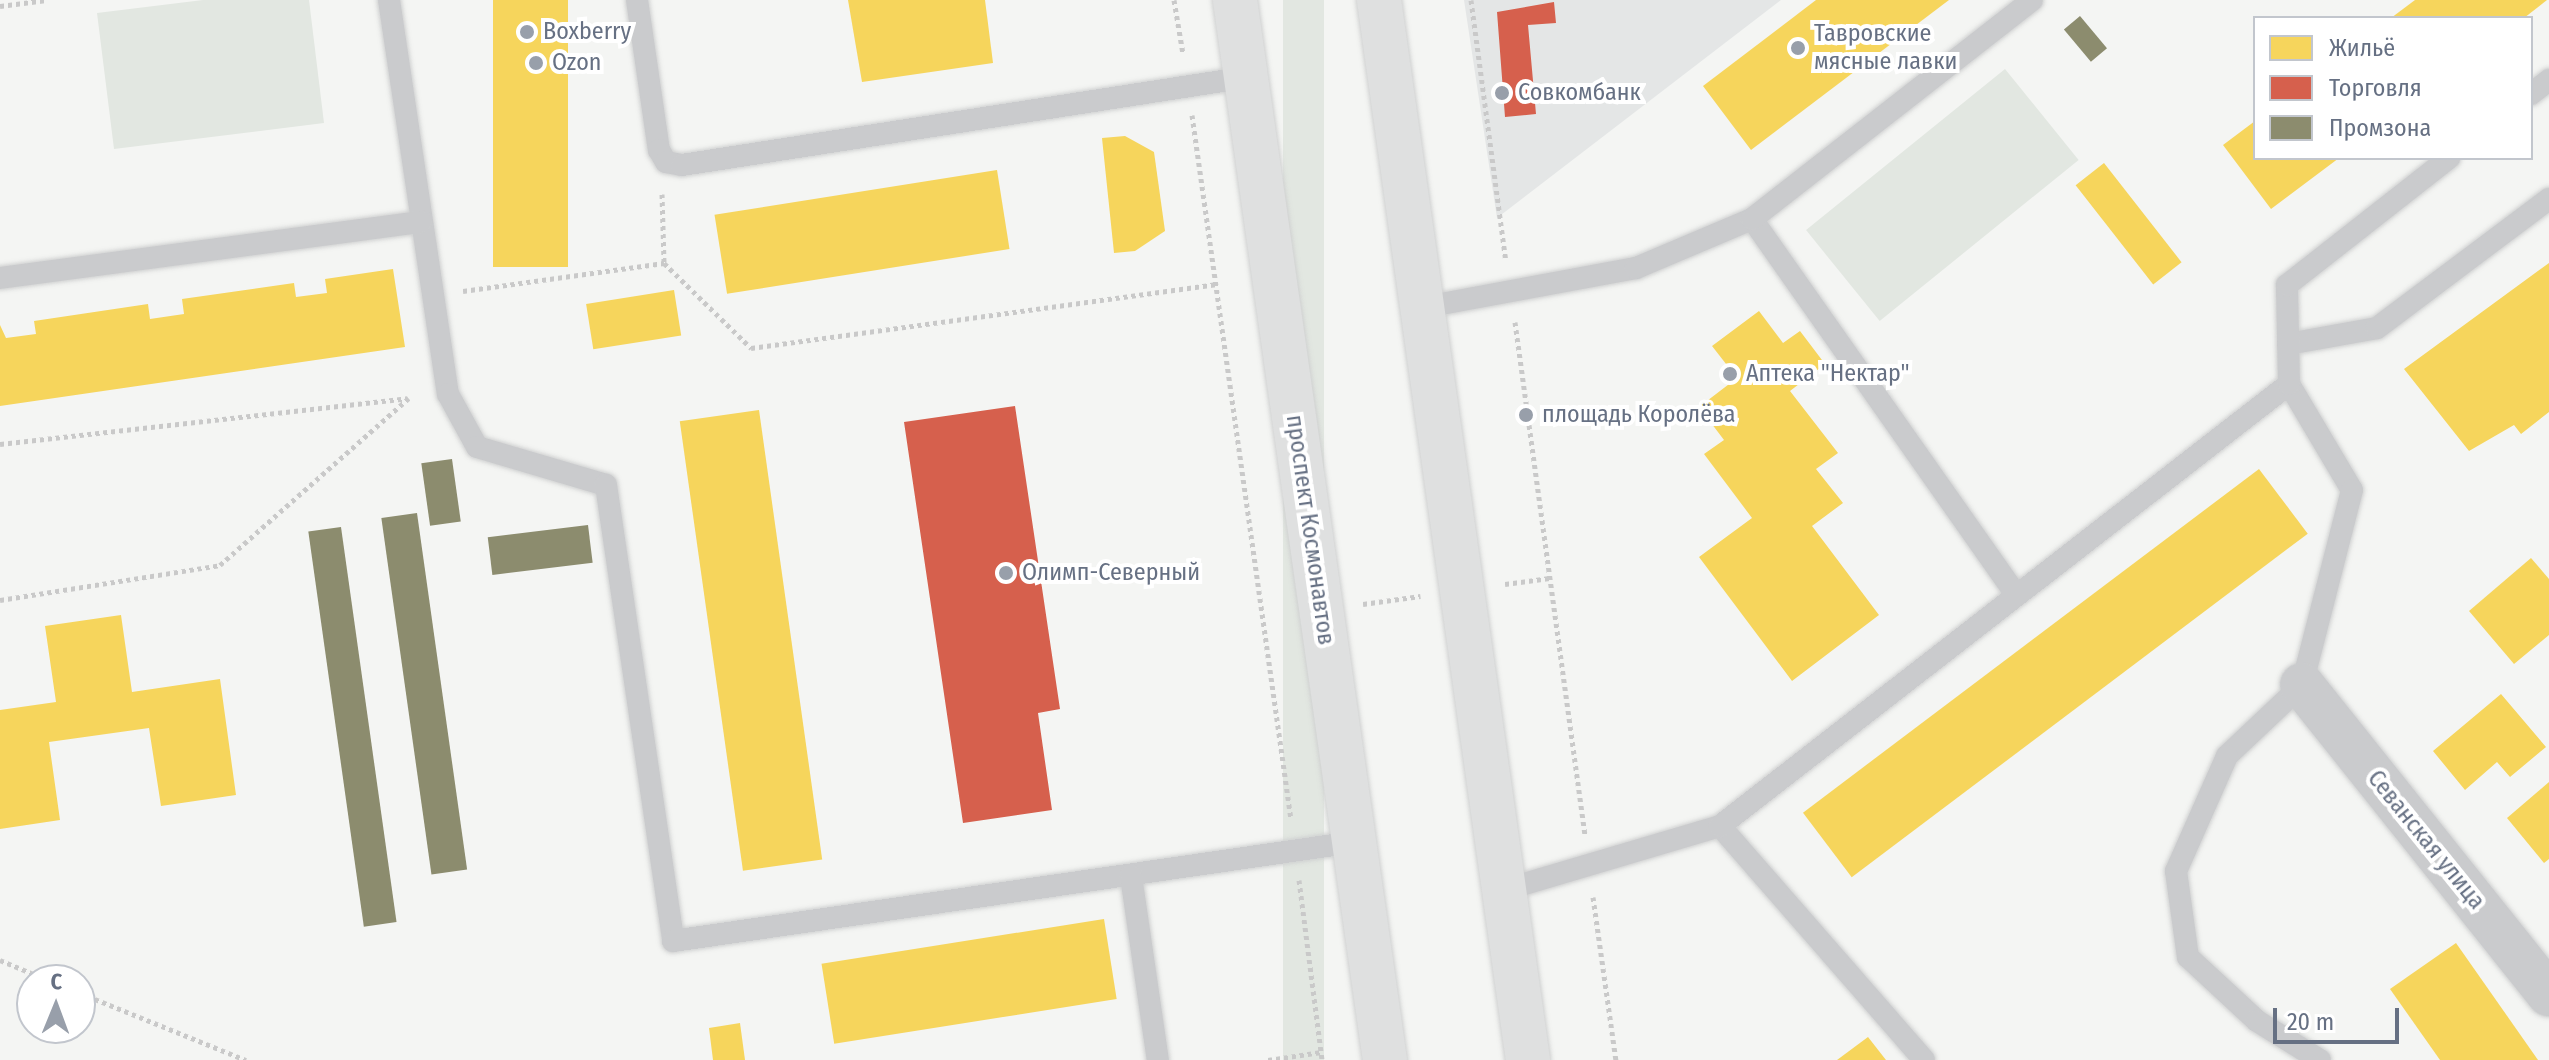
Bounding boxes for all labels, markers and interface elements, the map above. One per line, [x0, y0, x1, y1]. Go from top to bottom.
legend [2253, 16, 2533, 160]
place label: Boxberry [543, 18, 631, 46]
place label: Тавровские мясные лавки [1814, 20, 1957, 76]
marker: Boxberry [518, 23, 536, 41]
text: Жильё [2329, 34, 2395, 62]
marker: Тавровские мясные лавки [1789, 39, 1807, 57]
place label: Ozon [552, 49, 601, 77]
marker: Ozon [527, 54, 545, 72]
text: Торговля [2329, 74, 2422, 102]
place label: Совкомбанк [1518, 79, 1641, 107]
marker: Совкомбанк [1493, 84, 1511, 102]
text: Промзона [2329, 114, 2431, 142]
place label: Аптека "Нектар" [1746, 360, 1910, 388]
marker: Аптека "Нектар" [1721, 365, 1739, 383]
place label: площадь Королёва [1542, 401, 1736, 429]
marker: площадь Королёва [1517, 406, 1535, 424]
street label: проспект Космонавтов [1280, 413, 1340, 647]
place label: Олимп-Северный [1022, 559, 1200, 587]
marker: Олимп-Северный [997, 564, 1015, 582]
street label: Севанская улица [2361, 765, 2491, 915]
north arrow [16, 964, 96, 1044]
text: С [50, 968, 62, 995]
scale bar [2277, 992, 2403, 1042]
text: 20 m [2287, 1008, 2334, 1036]

